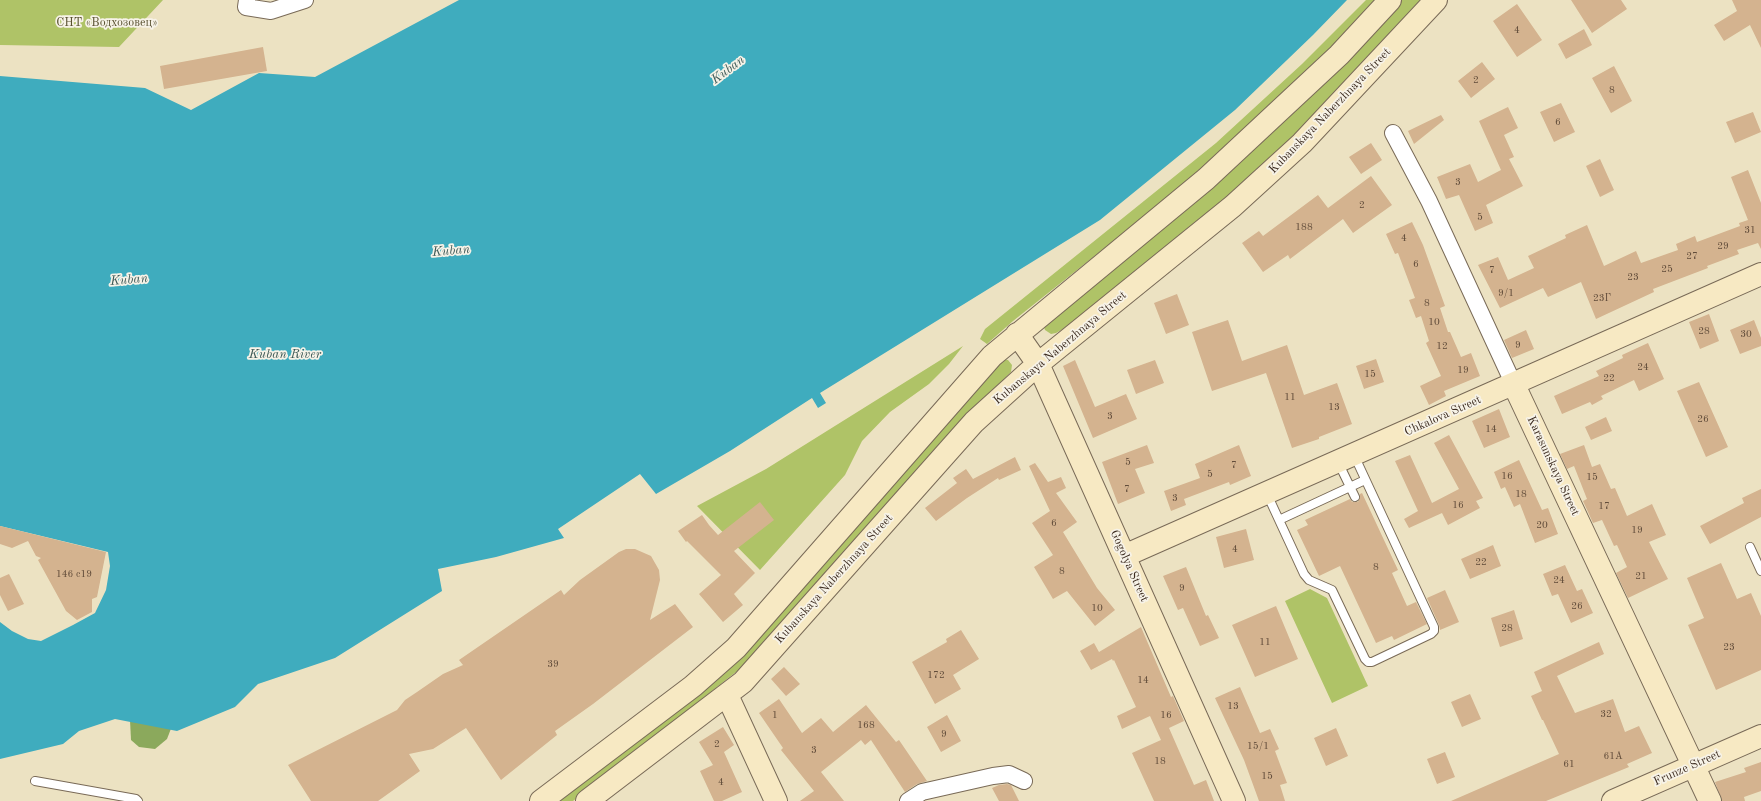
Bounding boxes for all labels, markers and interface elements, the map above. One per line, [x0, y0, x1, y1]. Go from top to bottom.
park label: СНТ «Водхозовец» [56, 16, 158, 30]
house number: 4 [1514, 24, 1520, 36]
street label: Kubanskaya Naberzhnaya Street [1266, 45, 1394, 177]
water label: Kuban [708, 52, 748, 88]
house number: 2 [1473, 74, 1479, 86]
house number: 8 [1609, 84, 1615, 96]
house number: 6 [1555, 116, 1561, 128]
house number: 3 [1455, 176, 1461, 188]
house number: 2 [1359, 199, 1365, 211]
house number: 5 [1477, 211, 1483, 223]
house number: 188 [1295, 221, 1313, 233]
house number: 31 [1744, 224, 1756, 236]
house number: 4 [1401, 232, 1407, 244]
house number: 29 [1717, 240, 1729, 252]
water label: Kuban [431, 242, 471, 260]
house number: 27 [1686, 250, 1698, 262]
house number: 6 [1413, 258, 1419, 270]
house number: 25 [1661, 263, 1673, 275]
house number: 7 [1489, 264, 1495, 276]
water label: Kuban [109, 271, 149, 289]
house number: 23 [1627, 271, 1639, 283]
house number: 9/1 [1498, 287, 1514, 299]
street label: Kubanskaya Naberzhnaya Street [991, 288, 1129, 408]
house number: 23Г [1593, 292, 1611, 304]
house number: 8 [1424, 297, 1430, 309]
house number: 10 [1428, 316, 1440, 328]
house number: 28 [1698, 325, 1710, 337]
house number: 30 [1740, 328, 1752, 340]
house number: 9 [1515, 339, 1521, 351]
house number: 12 [1436, 340, 1448, 352]
water label: Kuban River [249, 347, 321, 363]
house number: 24 [1637, 361, 1649, 373]
house number: 19 [1457, 364, 1469, 376]
house number: 15 [1364, 368, 1376, 380]
house number: 22 [1603, 372, 1615, 384]
house number: 11 [1284, 391, 1296, 403]
street label: Chkalova Street [1402, 393, 1484, 439]
house number: 13 [1328, 401, 1340, 413]
house number: 3 [1107, 410, 1113, 422]
house number: 26 [1697, 413, 1709, 425]
street label: Karasunskaya Street [1524, 414, 1582, 518]
house number: 14 [1485, 423, 1497, 435]
house number: 5 [1125, 456, 1131, 468]
house number: 7 [1231, 459, 1237, 471]
house number: 5 [1207, 468, 1213, 480]
house number: 16 [1501, 470, 1513, 482]
house number: 15 [1586, 471, 1598, 483]
house number: 7 [1124, 483, 1130, 495]
house number: 18 [1515, 488, 1527, 500]
house number: 3 [1172, 492, 1178, 504]
house number: 16 [1452, 499, 1464, 511]
house number: 17 [1598, 500, 1610, 512]
street label: Kubanskaya Naberzhnaya Street [772, 511, 896, 647]
house number: 6 [1051, 517, 1057, 529]
house number: 20 [1536, 519, 1548, 531]
house number: 19 [1631, 524, 1643, 536]
street label: Gogolya Street [1107, 528, 1151, 604]
house number: 4 [1232, 543, 1238, 555]
house number: 22 [1475, 556, 1487, 568]
house number: 8 [1373, 561, 1379, 573]
house number: 8 [1059, 565, 1065, 577]
house number: 146 с19 [56, 568, 92, 580]
house number: 21 [1635, 570, 1647, 582]
house number: 24 [1553, 574, 1565, 586]
house number: 9 [1179, 582, 1185, 594]
house number: 26 [1571, 600, 1583, 612]
house number: 10 [1091, 602, 1103, 614]
house number: 28 [1501, 622, 1513, 634]
house number: 11 [1259, 636, 1271, 648]
house number: 23 [1723, 641, 1735, 653]
house number: 39 [547, 658, 559, 670]
house number: 172 [927, 669, 945, 681]
house number: 14 [1137, 674, 1149, 686]
house number: 13 [1227, 700, 1239, 712]
house number: 32 [1600, 708, 1612, 720]
house number: 1 [772, 709, 778, 721]
house number: 16 [1160, 709, 1172, 721]
house number: 168 [857, 719, 875, 731]
house number: 9 [941, 728, 947, 740]
house number: 2 [714, 738, 720, 750]
house number: 15/1 [1247, 740, 1269, 752]
house number: 3 [811, 744, 817, 756]
street label: Frunze Street [1651, 747, 1723, 789]
house number: 61А [1603, 750, 1623, 762]
house number: 18 [1154, 755, 1166, 767]
house number: 61 [1563, 758, 1575, 770]
house number: 15 [1261, 770, 1273, 782]
house number: 4 [718, 776, 724, 788]

